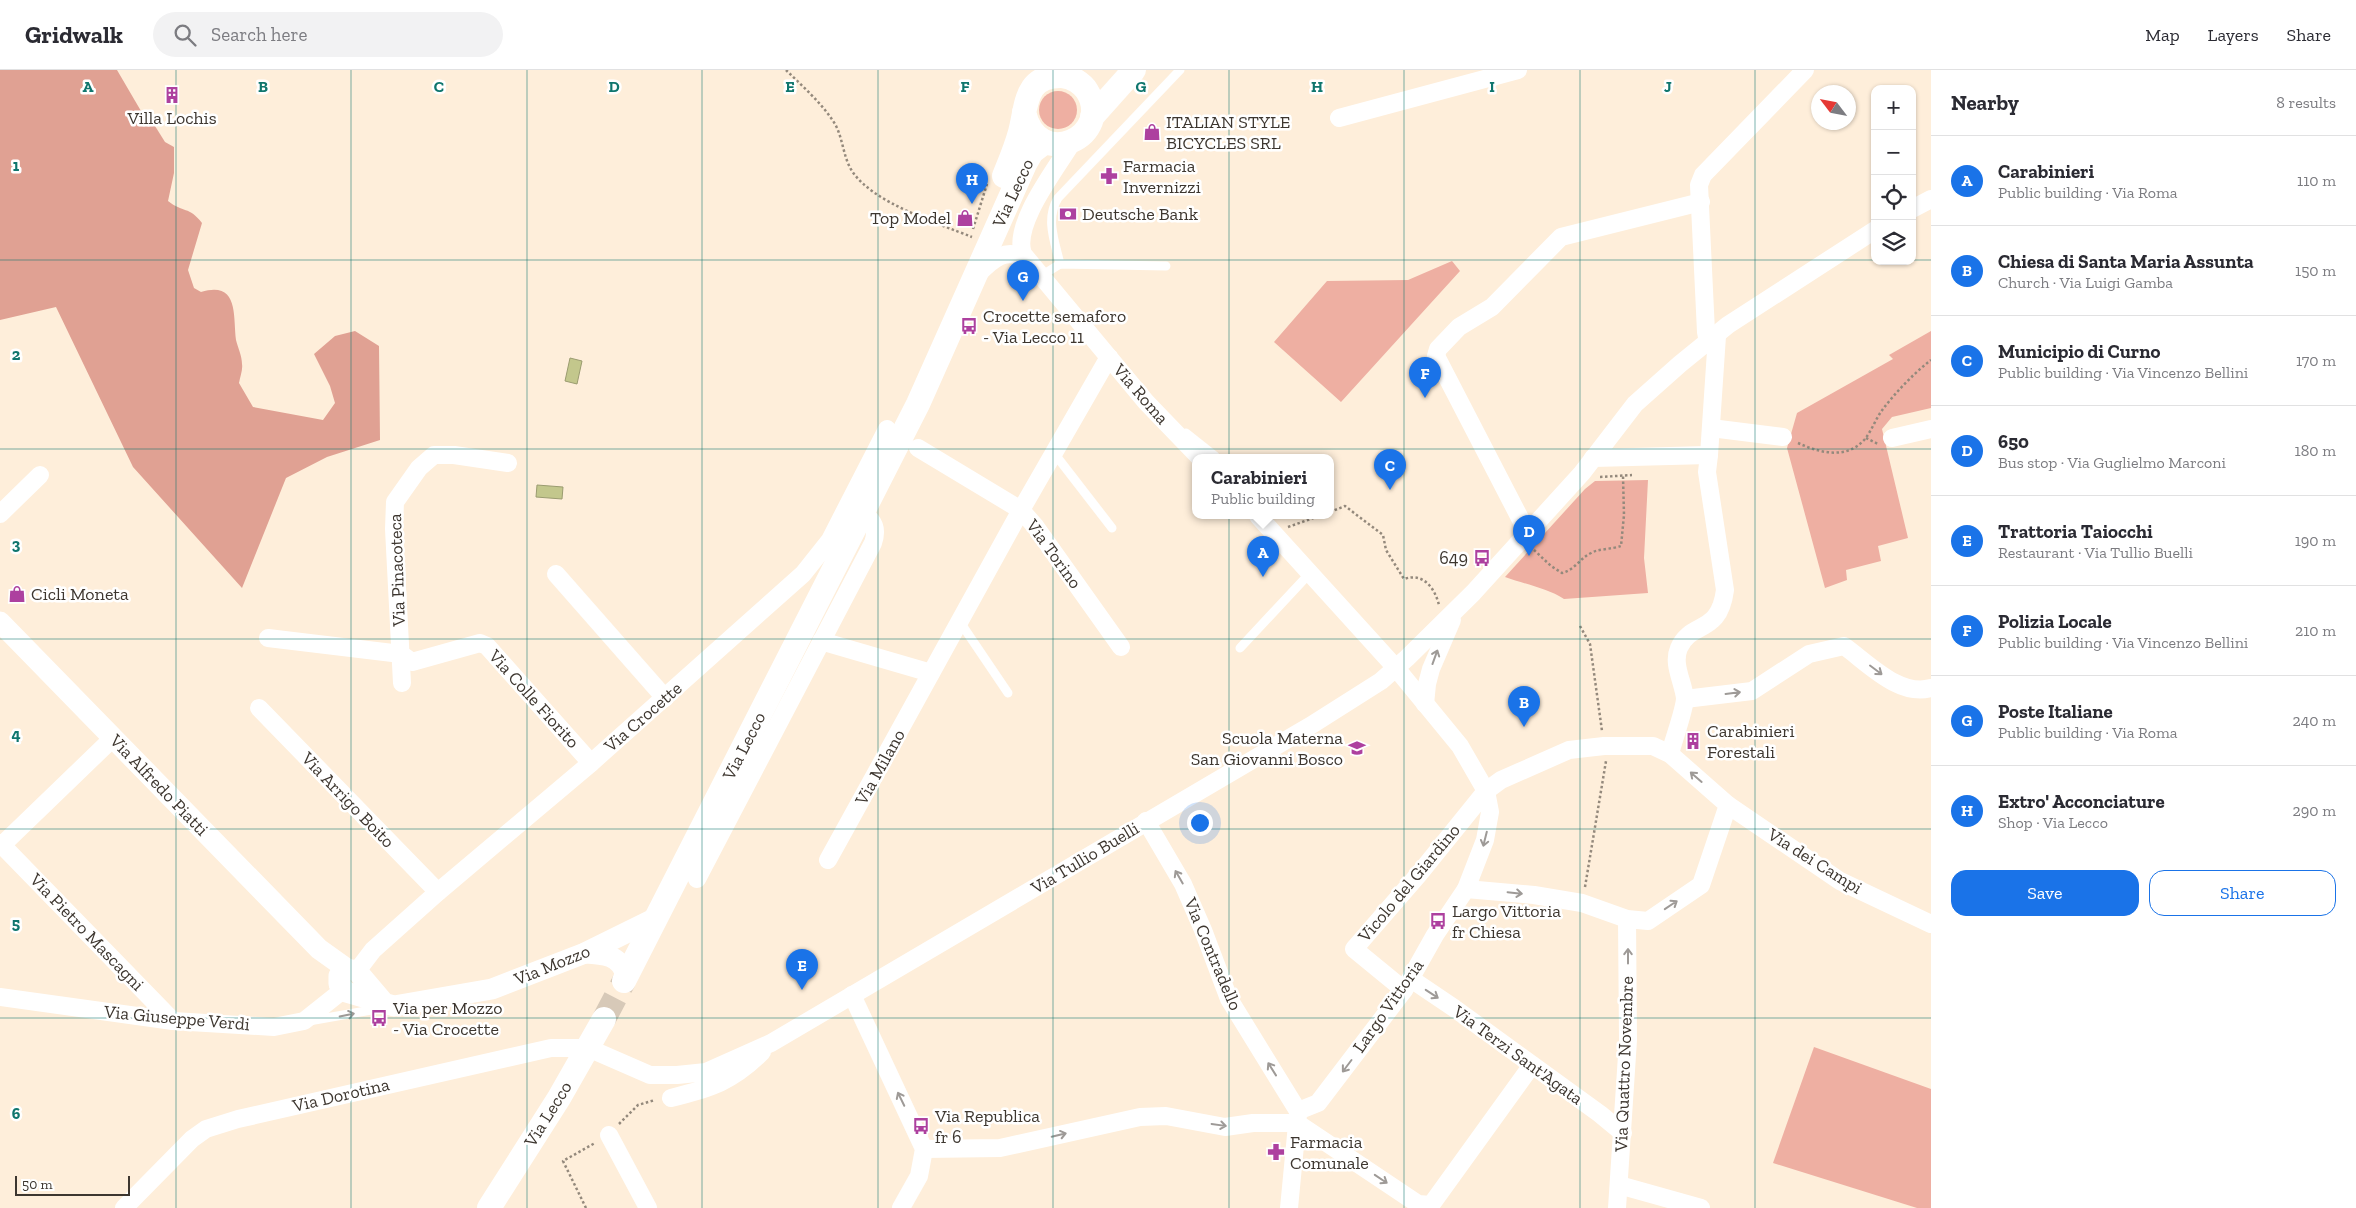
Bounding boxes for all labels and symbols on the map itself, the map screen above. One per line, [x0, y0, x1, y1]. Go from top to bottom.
text: A [83, 77, 94, 96]
text: B [258, 77, 268, 96]
text: C [434, 77, 444, 96]
text: D [608, 77, 620, 96]
text: E [785, 77, 795, 96]
text: F [960, 77, 970, 96]
text: G [1136, 77, 1147, 96]
text: H [1311, 77, 1323, 96]
text: I [1489, 77, 1495, 96]
text: J [1664, 77, 1672, 96]
building icon: Villa Lochis [162, 85, 182, 105]
north arrow [1811, 85, 1856, 130]
place label: Villa Lochis [126, 107, 217, 129]
place label: ITALIAN STYLE BICYCLES SRL [1166, 111, 1290, 154]
shop icon: ITALIAN STYLE BICYCLES SRL [1142, 122, 1162, 142]
street label: Via Lecco [987, 155, 1038, 232]
place label: Farmacia Invernizzi [1123, 155, 1201, 198]
text: 1 [13, 156, 20, 175]
pin: H [956, 163, 988, 204]
pharmacy icon: Farmacia Invernizzi [1099, 166, 1119, 186]
place label: Deutsche Bank [1082, 203, 1199, 225]
bank icon: Deutsche Bank [1058, 204, 1078, 224]
place label: Top Model [870, 207, 951, 229]
shop icon: Top Model [955, 208, 975, 228]
pin: G [1007, 260, 1039, 301]
place label: Crocette semaforo - Via Lecco 11 [983, 305, 1126, 348]
bus stop icon: Crocette semaforo - Via Lecco 11 [959, 316, 979, 336]
text: 2 [12, 345, 21, 364]
pin: F [1409, 357, 1441, 398]
street label: Via Roma [1108, 358, 1174, 429]
pin: C [1374, 449, 1406, 490]
street label: Via Pinacoteca [384, 513, 410, 628]
street label: Via Torino [1021, 514, 1086, 593]
pin: D [1513, 515, 1545, 556]
text: 3 [12, 535, 21, 554]
pin: A [1247, 536, 1279, 577]
place label: 649 [1439, 547, 1468, 569]
bus stop icon: 649 [1472, 548, 1492, 568]
place label: Cicli Moneta [31, 583, 129, 605]
shop icon: Cicli Moneta [7, 584, 27, 604]
street label: Via Colle Fiorito [483, 644, 584, 753]
one-way arrow [1431, 649, 1440, 665]
one-way arrow [1869, 664, 1882, 675]
street label: Via Crocette [599, 677, 686, 757]
pin: B [1508, 686, 1540, 727]
one-way arrow [1725, 688, 1741, 698]
street label: Via Lecco [717, 708, 770, 785]
place label: Carabinieri Forestali [1707, 720, 1795, 763]
text: 4 [11, 725, 21, 744]
street label: Via Milano [850, 725, 910, 810]
place label: Scuola Materna San Giovanni Bosco [1191, 727, 1343, 770]
street label: Via Alfredo Piatti [104, 729, 213, 840]
building icon: Carabinieri Forestali [1683, 731, 1703, 751]
school or university icon: Scuola Materna San Giovanni Bosco [1347, 738, 1367, 758]
street label: Via Arrigo Boito [296, 747, 399, 852]
one-way arrow [1690, 772, 1703, 783]
your location [1187, 810, 1213, 836]
street label: Via Tullio Buelli [1026, 817, 1143, 899]
street label: Vicolo del Giardino [1353, 819, 1465, 947]
street label: Via dei Campi [1763, 823, 1866, 899]
one-way arrow [1480, 830, 1489, 846]
street label: Via Pietro Mascagni [25, 868, 149, 995]
one-way arrow [1173, 870, 1183, 884]
one-way arrow [1507, 888, 1523, 898]
street label: Via Contradello [1179, 893, 1247, 1014]
place label: Largo Vittoria fr Chiesa [1452, 900, 1561, 943]
one-way arrow [1664, 900, 1678, 910]
bus stop icon: Largo Vittoria fr Chiesa [1428, 911, 1448, 931]
text: 5 [12, 914, 20, 933]
street label: Via Mozzo [510, 940, 593, 991]
one-way arrow [1623, 948, 1633, 964]
pin: E [786, 949, 818, 990]
street label: Largo Vittoria [1348, 955, 1428, 1057]
street label: Via Quattro Novembre [1610, 976, 1638, 1153]
one-way arrow [1425, 989, 1439, 999]
place label: Via per Mozzo - Via Crocette [392, 997, 502, 1040]
street label: Via Terzi Sant'Agata [1448, 1000, 1587, 1110]
street label: Via Giuseppe Verdi [102, 1001, 251, 1035]
bus stop icon: Via per Mozzo - Via Crocette [369, 1008, 389, 1028]
one-way arrow [338, 1010, 354, 1019]
one-way arrow [1341, 1059, 1352, 1072]
one-way arrow [1267, 1063, 1277, 1077]
street label: Via Dorotina [290, 1073, 392, 1117]
street label: Via Lecco [519, 1077, 577, 1152]
one-way arrow [896, 1092, 905, 1107]
text: 6 [12, 1104, 21, 1123]
place label: Via Republica fr 6 [934, 1105, 1040, 1148]
bus stop icon: Via Republica fr 6 [911, 1116, 931, 1136]
one-way arrow [1210, 1120, 1226, 1130]
one-way arrow [1050, 1130, 1066, 1139]
place label: Farmacia Comunale [1290, 1131, 1369, 1174]
pharmacy icon: Farmacia Comunale [1266, 1142, 1286, 1162]
scale bar [15, 1173, 130, 1196]
one-way arrow [1374, 1174, 1388, 1184]

